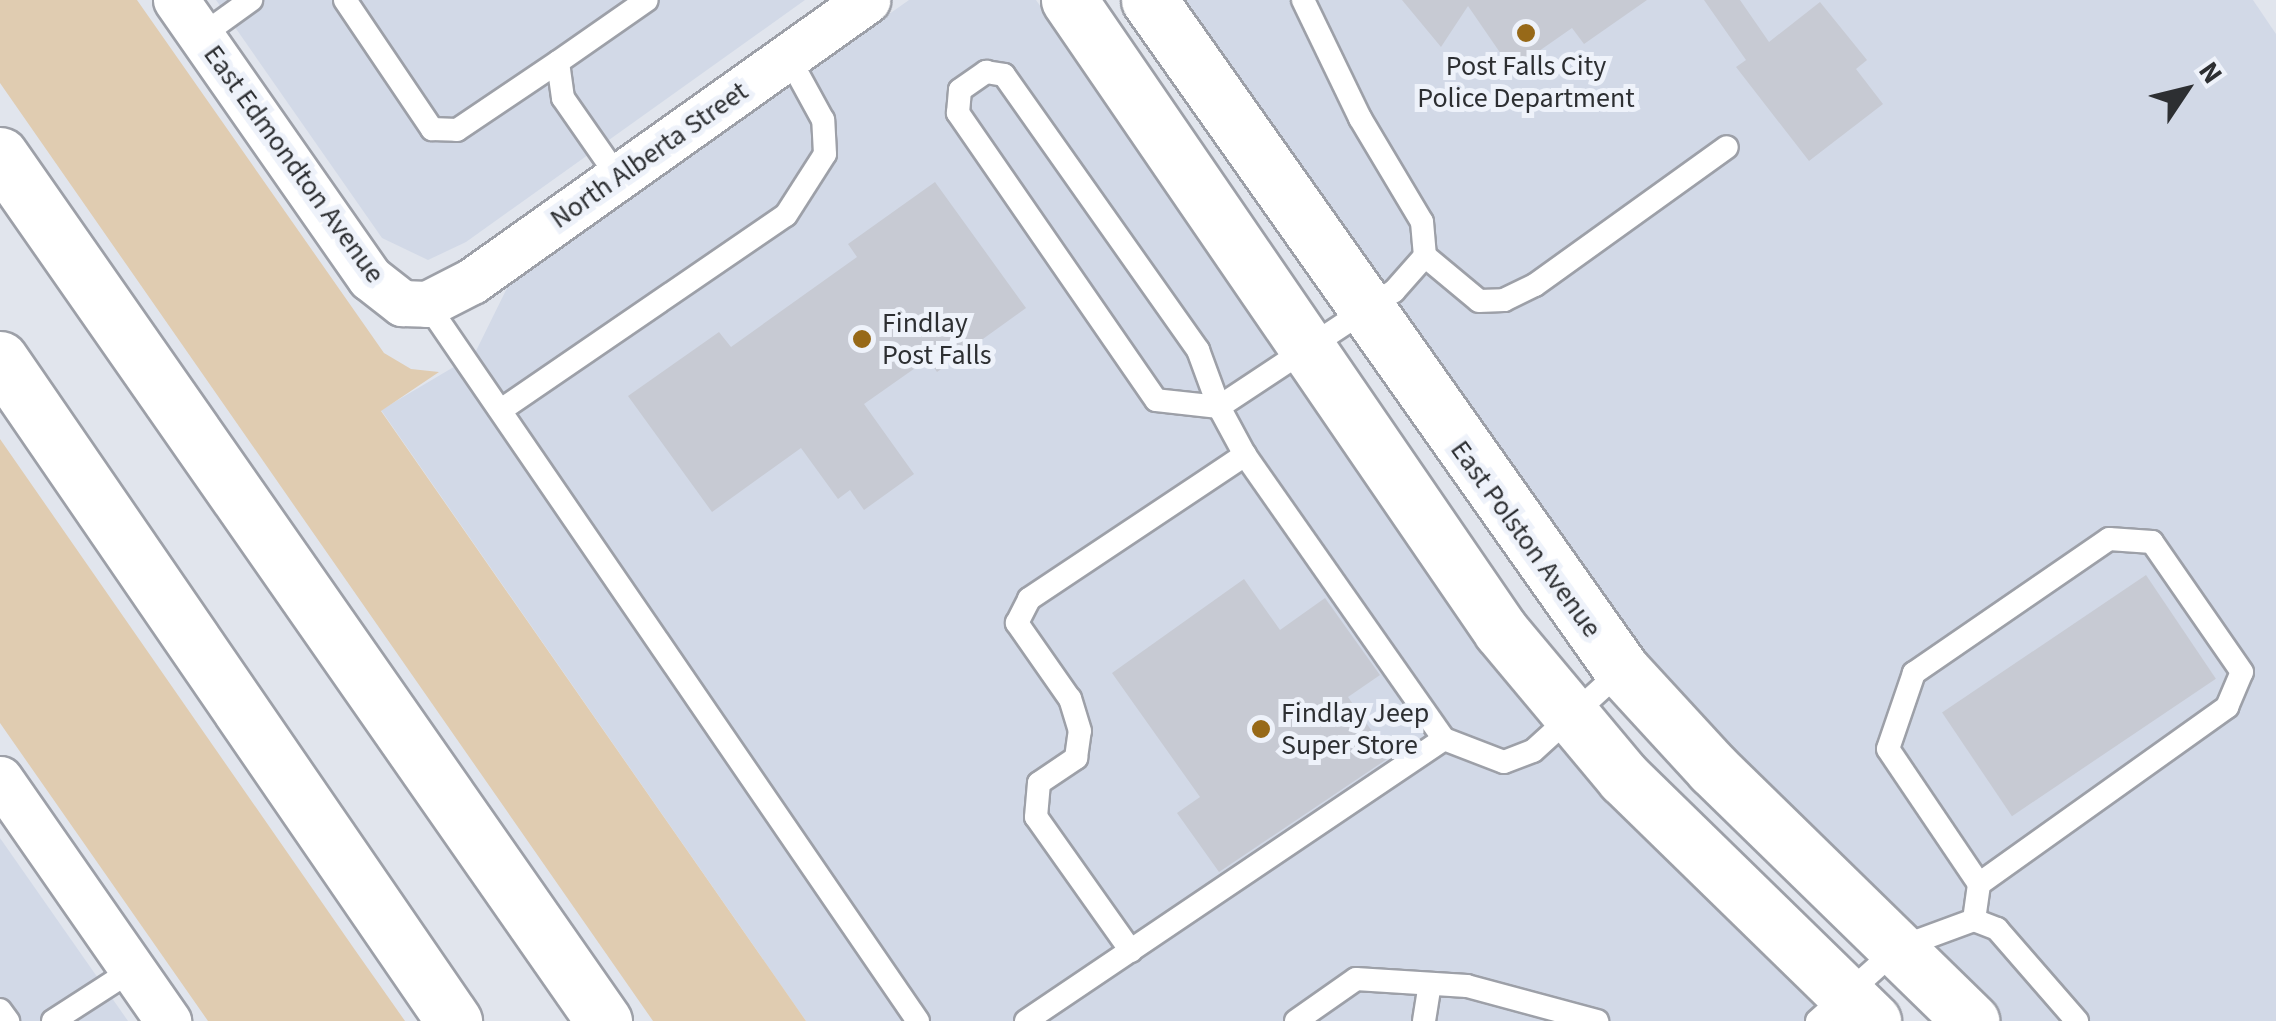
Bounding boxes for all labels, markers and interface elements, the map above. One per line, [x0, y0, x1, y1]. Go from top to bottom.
marker: Post Falls City Police Department [1515, 22, 1537, 44]
street label: East Edmondton Avenue [196, 39, 392, 289]
north arrow [2136, 40, 2236, 140]
place label: Post Falls City Police Department [1417, 49, 1635, 115]
text: N [2189, 54, 2232, 92]
street label: North Alberta Street [544, 74, 754, 236]
place label: Findlay Post Falls [882, 306, 992, 372]
marker: Findlay Post Falls [851, 328, 873, 350]
street label: East Polston Avenue [1443, 434, 1609, 644]
place label: Findlay Jeep Super Store [1281, 696, 1429, 762]
marker: Findlay Jeep Super Store [1250, 718, 1272, 740]

